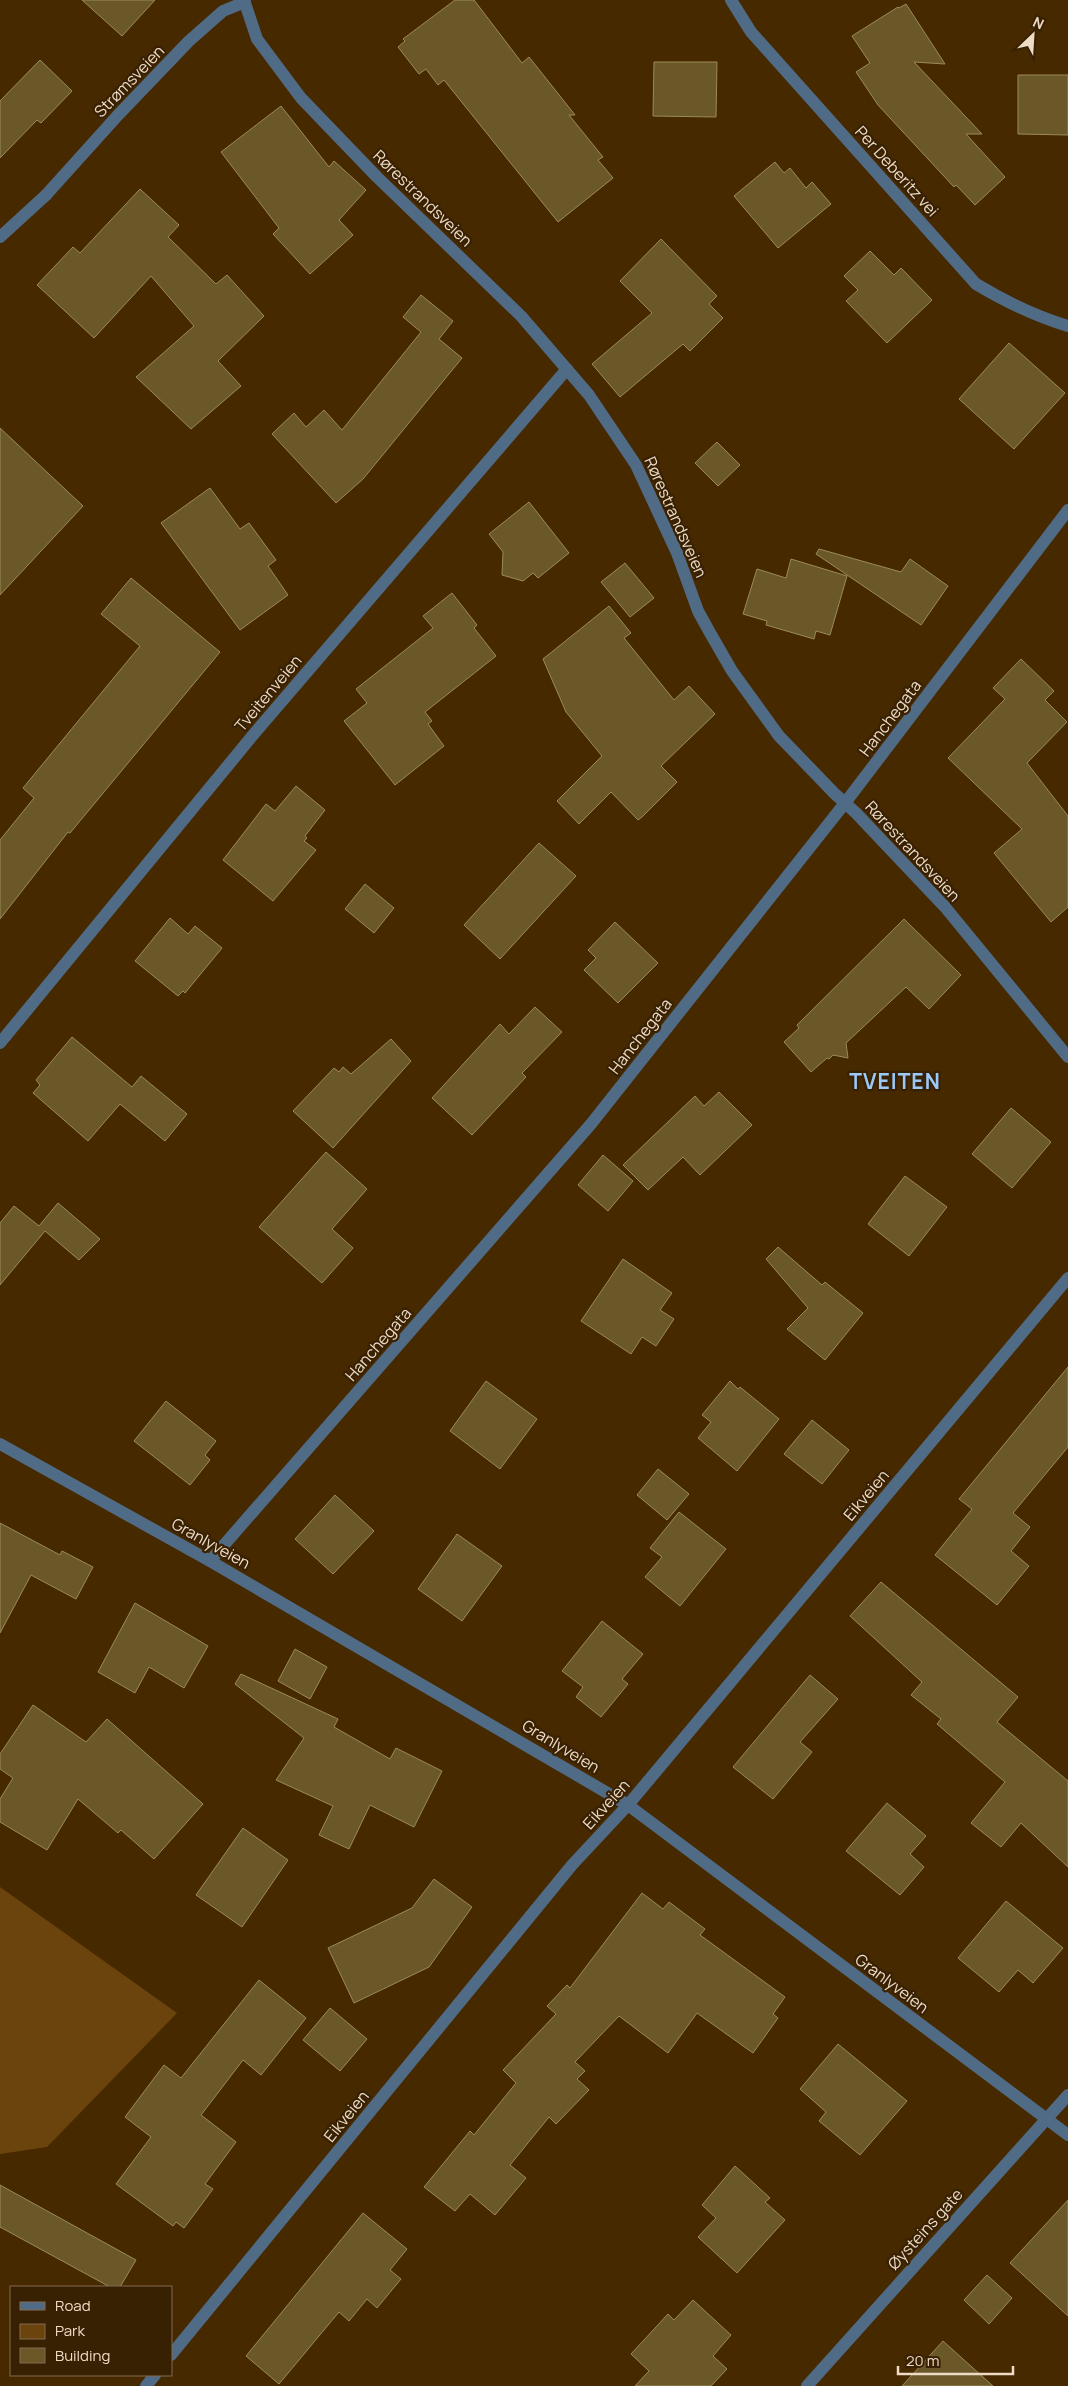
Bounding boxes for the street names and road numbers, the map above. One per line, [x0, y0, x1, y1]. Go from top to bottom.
street label: Strømsveien [89, 40, 169, 122]
street label: Per Deberitz vei [850, 121, 944, 221]
street label: Rørestrandsveien [369, 145, 477, 251]
street label: Rørestrandsveien [639, 453, 713, 581]
street label: Tveitenveien [229, 650, 307, 736]
street label: Hanchegata [854, 675, 926, 761]
street label: Rørestrandsveien [861, 796, 965, 906]
street label: Hanchegata [603, 994, 677, 1078]
street label: Hanchegata [340, 1303, 416, 1385]
street label: Eikveien [838, 1465, 894, 1525]
street label: Granlyveien [168, 1512, 254, 1574]
street label: Granlyveien [518, 1714, 604, 1778]
street label: Eikveien [578, 1774, 634, 1834]
street label: Granlyveien [851, 1948, 933, 2018]
street label: Eikveien [318, 2086, 374, 2146]
street label: Øysteins gate [883, 2184, 967, 2274]

